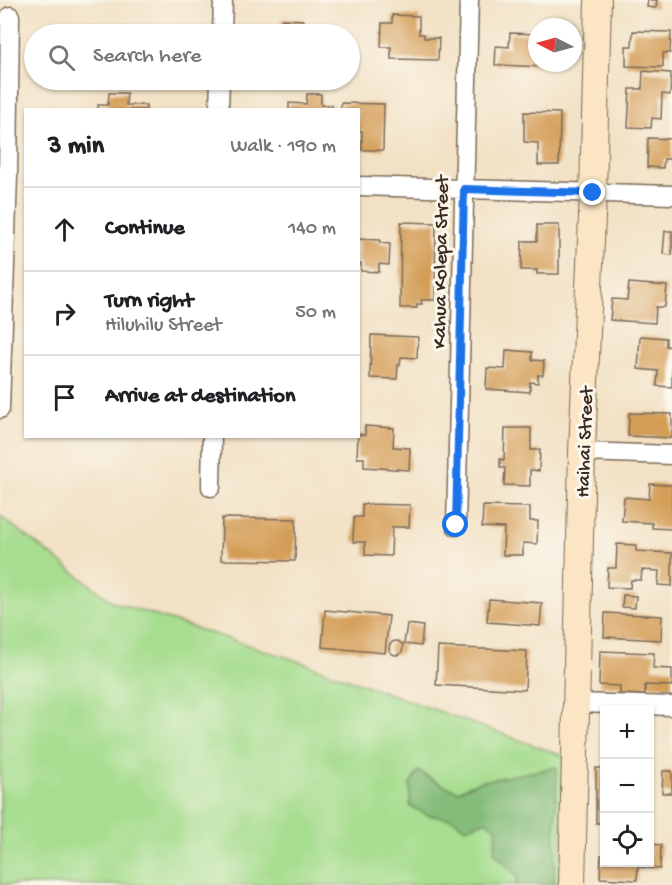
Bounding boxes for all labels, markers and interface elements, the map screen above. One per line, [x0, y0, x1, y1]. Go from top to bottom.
north arrow [528, 18, 582, 72]
search box [24, 24, 360, 90]
icon: search [45, 41, 78, 74]
text: Search here [93, 44, 201, 70]
text: 3 min [48, 132, 104, 163]
text: Walk · 190 m [230, 136, 336, 159]
street label: Kahua Kolepa Street [429, 173, 456, 349]
route end [579, 179, 605, 205]
icon: ahead [48, 213, 81, 246]
text: Continue [105, 216, 185, 242]
text: 140 m [288, 218, 336, 241]
text: Turn right [105, 289, 193, 315]
icon: right [48, 297, 81, 330]
text: 50 m [295, 302, 336, 325]
text: Hiluhilu Street [105, 315, 221, 338]
icon: arrive [48, 381, 81, 414]
text: Arrive at destination [105, 384, 295, 410]
street label: Haihai Street [573, 384, 600, 498]
route start [442, 511, 468, 537]
map controls [600, 705, 654, 867]
button: + [600, 705, 654, 759]
button: − [600, 759, 654, 813]
button: locate [600, 813, 654, 867]

